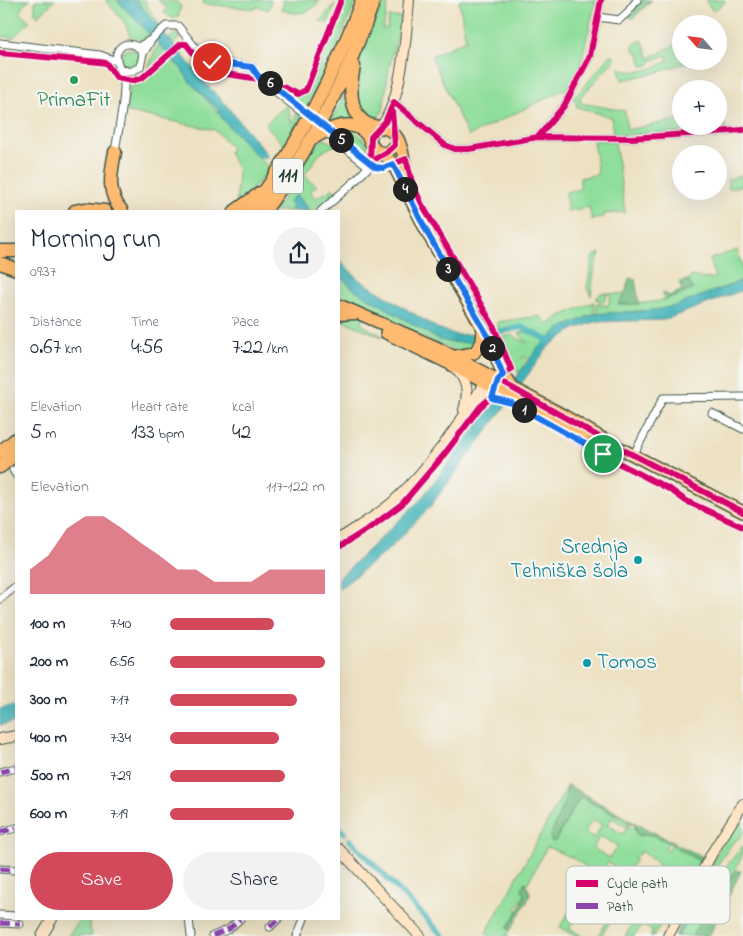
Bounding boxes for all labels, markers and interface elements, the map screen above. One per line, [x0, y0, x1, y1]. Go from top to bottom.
north arrow [672, 15, 728, 70]
map controls [672, 15, 727, 200]
pin [191, 41, 233, 83]
icon: check [198, 48, 226, 76]
pin: 6 [258, 70, 282, 96]
text: 6 [267, 73, 274, 94]
marker: PrimaFit [68, 74, 80, 86]
button: + [672, 80, 727, 135]
place label: PrimaFit [37, 86, 111, 116]
pin: 5 [328, 128, 354, 152]
text: 5 [337, 130, 346, 151]
button: − [672, 145, 727, 200]
road number: 111 [273, 158, 303, 194]
pin: 4 [392, 176, 418, 202]
text: 4 [403, 179, 408, 200]
text: Morning run [30, 220, 161, 261]
button: share [273, 227, 325, 279]
pin: 3 [436, 256, 460, 282]
text: 3 [446, 259, 451, 280]
text: 09:37 [30, 260, 56, 284]
text: Distance [30, 312, 82, 333]
text: Time [131, 312, 159, 333]
text: Pace [232, 312, 259, 333]
text: 0.67 [30, 333, 61, 363]
text: 4:56 [131, 333, 163, 363]
text: 7:22 [232, 333, 263, 363]
pin: 2 [480, 336, 504, 360]
text: 2 [489, 338, 496, 359]
text: km [61, 339, 82, 360]
text: /km [263, 339, 288, 360]
text: Elevation [30, 397, 81, 418]
text: Heart rate [131, 397, 188, 418]
text: kcal [232, 397, 254, 418]
pin: 1 [512, 398, 536, 422]
text: 1 [522, 400, 527, 421]
text: 5 [30, 418, 42, 448]
text: 133 [131, 418, 155, 448]
text: 42 [232, 418, 251, 448]
text: m [42, 424, 56, 445]
text: bpm [155, 424, 184, 445]
pin [582, 433, 624, 475]
icon: arrive [589, 440, 617, 468]
text: Elevation [30, 475, 89, 499]
text: 117–122 m [266, 475, 325, 499]
place label: Srednja Tehniška šola [510, 533, 628, 587]
marker: Srednja Tehniška šola [632, 554, 644, 566]
text: 100 m [30, 612, 65, 636]
text: 7:40 [110, 612, 131, 636]
place label: Tomos [597, 648, 657, 678]
text: 200 m [30, 650, 68, 674]
text: 6:56 [110, 650, 135, 674]
marker: Tomos [581, 657, 593, 669]
text: 300 m [30, 688, 67, 712]
text: 7:17 [110, 688, 130, 712]
text: 400 m [30, 726, 67, 750]
text: 7:34 [110, 726, 131, 750]
text: 500 m [30, 764, 69, 788]
text: 7:29 [110, 764, 131, 788]
text: 600 m [30, 802, 67, 826]
text: 7:19 [110, 802, 128, 826]
button: Save [30, 852, 173, 910]
button: Share [183, 852, 325, 910]
legend [566, 866, 730, 924]
text: Cycle path [607, 874, 668, 896]
text: Path [607, 897, 633, 918]

